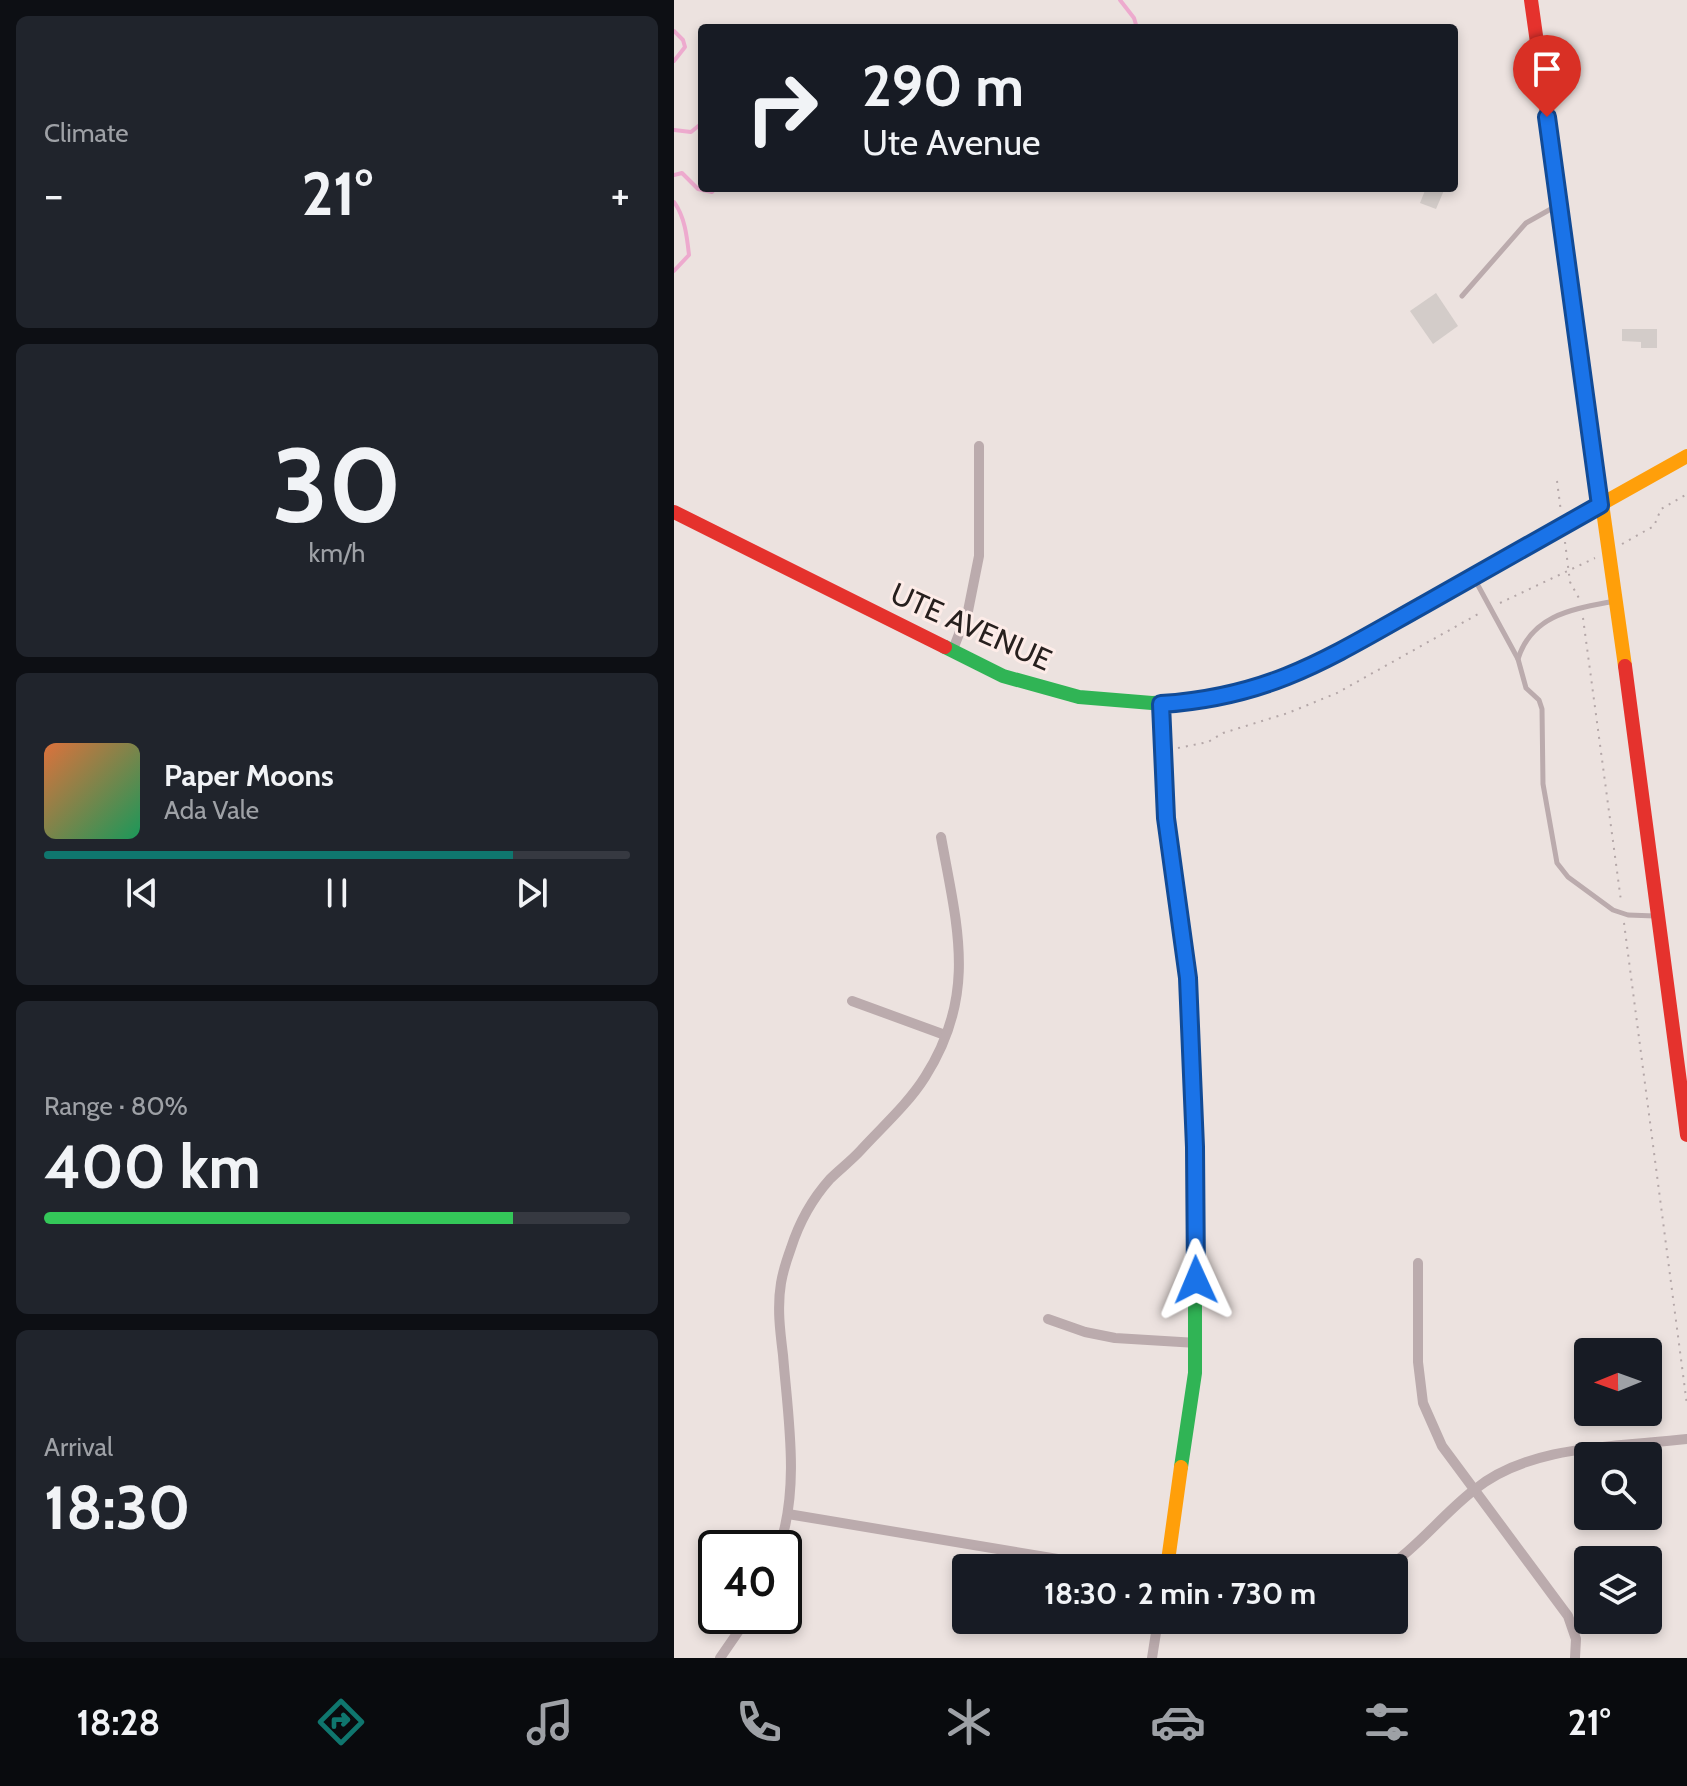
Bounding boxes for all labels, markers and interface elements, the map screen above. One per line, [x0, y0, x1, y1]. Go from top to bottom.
pin [1513, 35, 1581, 117]
icon: arrive [1525, 47, 1569, 91]
text: 290 m [862, 52, 1024, 120]
icon: right [730, 56, 834, 160]
text: Climate [44, 117, 129, 149]
text: Ute Avenue [862, 120, 1041, 164]
text: 21° [301, 157, 373, 230]
text: − [44, 168, 63, 221]
text: + [611, 168, 630, 221]
text: 30 [272, 422, 402, 548]
text: km/h [309, 537, 365, 569]
street label: UTE AVENUE [885, 575, 1058, 679]
text: Paper Moons [164, 757, 334, 794]
text: Ada Vale [164, 794, 259, 826]
icon: previous [120, 871, 164, 915]
icon: pause [315, 871, 359, 915]
icon: next [510, 871, 554, 915]
text: Range · 80% [44, 1090, 188, 1122]
text: 400 km [44, 1130, 261, 1203]
position arrow [1154, 1238, 1238, 1322]
north arrow [1574, 1338, 1662, 1426]
map controls [1574, 1338, 1662, 1634]
text: Arrival [44, 1431, 113, 1463]
button: search [1574, 1442, 1662, 1530]
text: 18:30 [44, 1471, 190, 1544]
speed limit sign: 40 [698, 1530, 802, 1634]
button: layers [1574, 1546, 1662, 1634]
text: 18:30 · 2 min · 730 m [1044, 1575, 1316, 1612]
icon: directions [313, 1694, 369, 1750]
icon: music [522, 1694, 578, 1750]
icon: phone [731, 1694, 787, 1750]
icon: climate [941, 1694, 997, 1750]
icon: car [1150, 1694, 1206, 1750]
icon: filters [1359, 1694, 1415, 1750]
text: 18:28 [77, 1700, 160, 1744]
text: 21° [1568, 1700, 1610, 1744]

